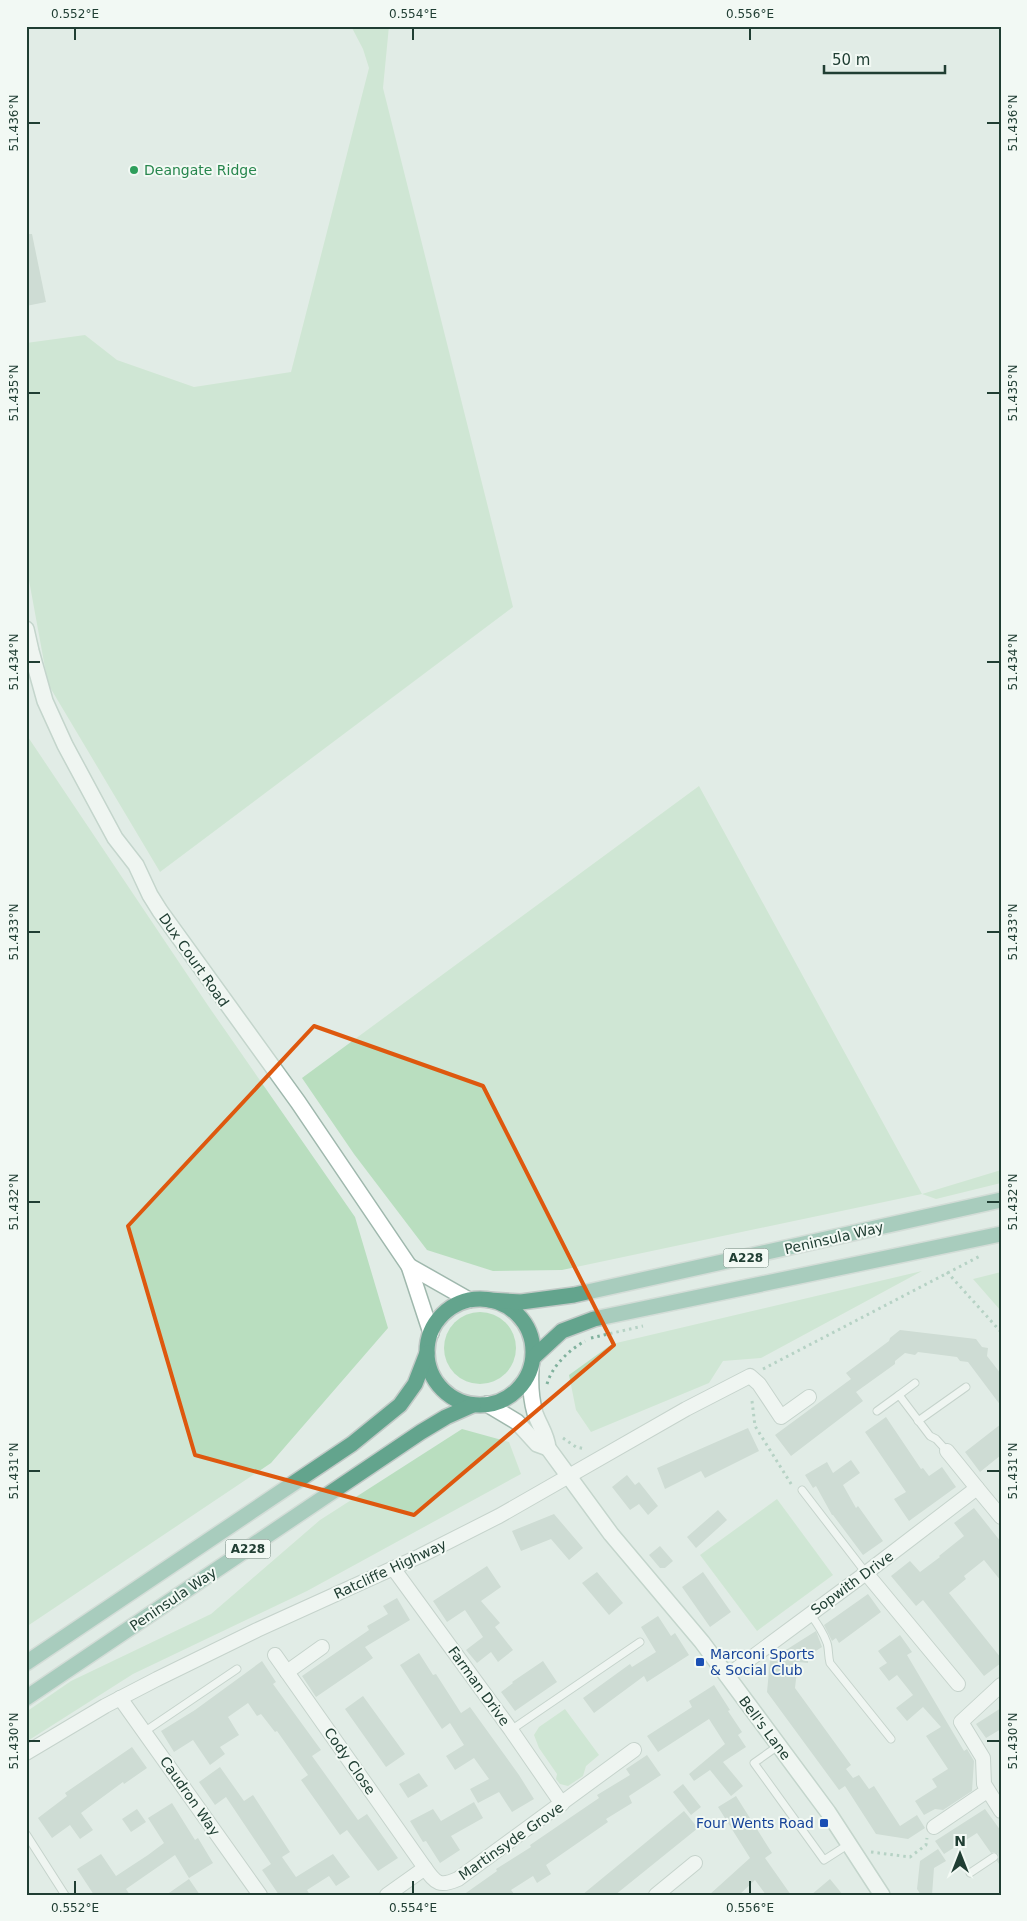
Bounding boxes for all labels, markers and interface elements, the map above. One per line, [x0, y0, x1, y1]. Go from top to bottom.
text: 0.552°E [51, 7, 99, 21]
text: 0.554°E [389, 7, 437, 21]
text: 0.556°E [726, 7, 774, 21]
scale bar [824, 42, 946, 74]
text: 50 m [832, 51, 870, 69]
text: 51.436°N [7, 95, 21, 151]
text: 51.436°N [1006, 95, 1020, 151]
place label: Deangate Ridge [144, 162, 257, 178]
marker: Deangate Ridge [128, 164, 140, 176]
text: 51.435°N [7, 365, 21, 421]
text: 51.435°N [1006, 365, 1020, 421]
text: 51.434°N [7, 634, 21, 690]
text: 51.434°N [1006, 634, 1020, 690]
text: 51.433°N [7, 904, 21, 960]
text: 51.433°N [1006, 904, 1020, 960]
street label: Dux Court Road [156, 910, 232, 1010]
text: 51.432°N [7, 1174, 21, 1230]
text: 51.432°N [1006, 1174, 1020, 1230]
street label: Peninsula Way [783, 1219, 885, 1257]
road number: A228 [724, 1248, 768, 1268]
text: 51.431°N [7, 1443, 21, 1499]
text: 51.431°N [1006, 1443, 1020, 1499]
street label: Ratcliffe Highway [331, 1536, 449, 1602]
road number: A228 [226, 1540, 270, 1558]
street label: Sopwith Drive [808, 1548, 896, 1618]
street label: Peninsula Way [127, 1564, 219, 1634]
street label: Farman Drive [445, 1643, 513, 1729]
place label: Marconi Sports & Social Club [710, 1646, 814, 1678]
marker: Marconi Sports & Social Club [694, 1656, 706, 1668]
street label: Bell's Lane [736, 1693, 794, 1763]
text: 51.430°N [7, 1713, 21, 1769]
text: 51.430°N [1006, 1713, 1020, 1769]
street label: Cody Close [321, 1724, 379, 1798]
street label: Caudron Way [157, 1753, 223, 1839]
street label: Martinsyde Grove [456, 1799, 566, 1883]
place label: Four Wents Road [696, 1815, 814, 1831]
marker: Four Wents Road [818, 1817, 830, 1829]
north arrow [934, 1828, 984, 1878]
text: N [954, 1833, 966, 1849]
text: 0.552°E [51, 1901, 99, 1915]
text: 0.554°E [389, 1901, 437, 1915]
text: 0.556°E [726, 1901, 774, 1915]

